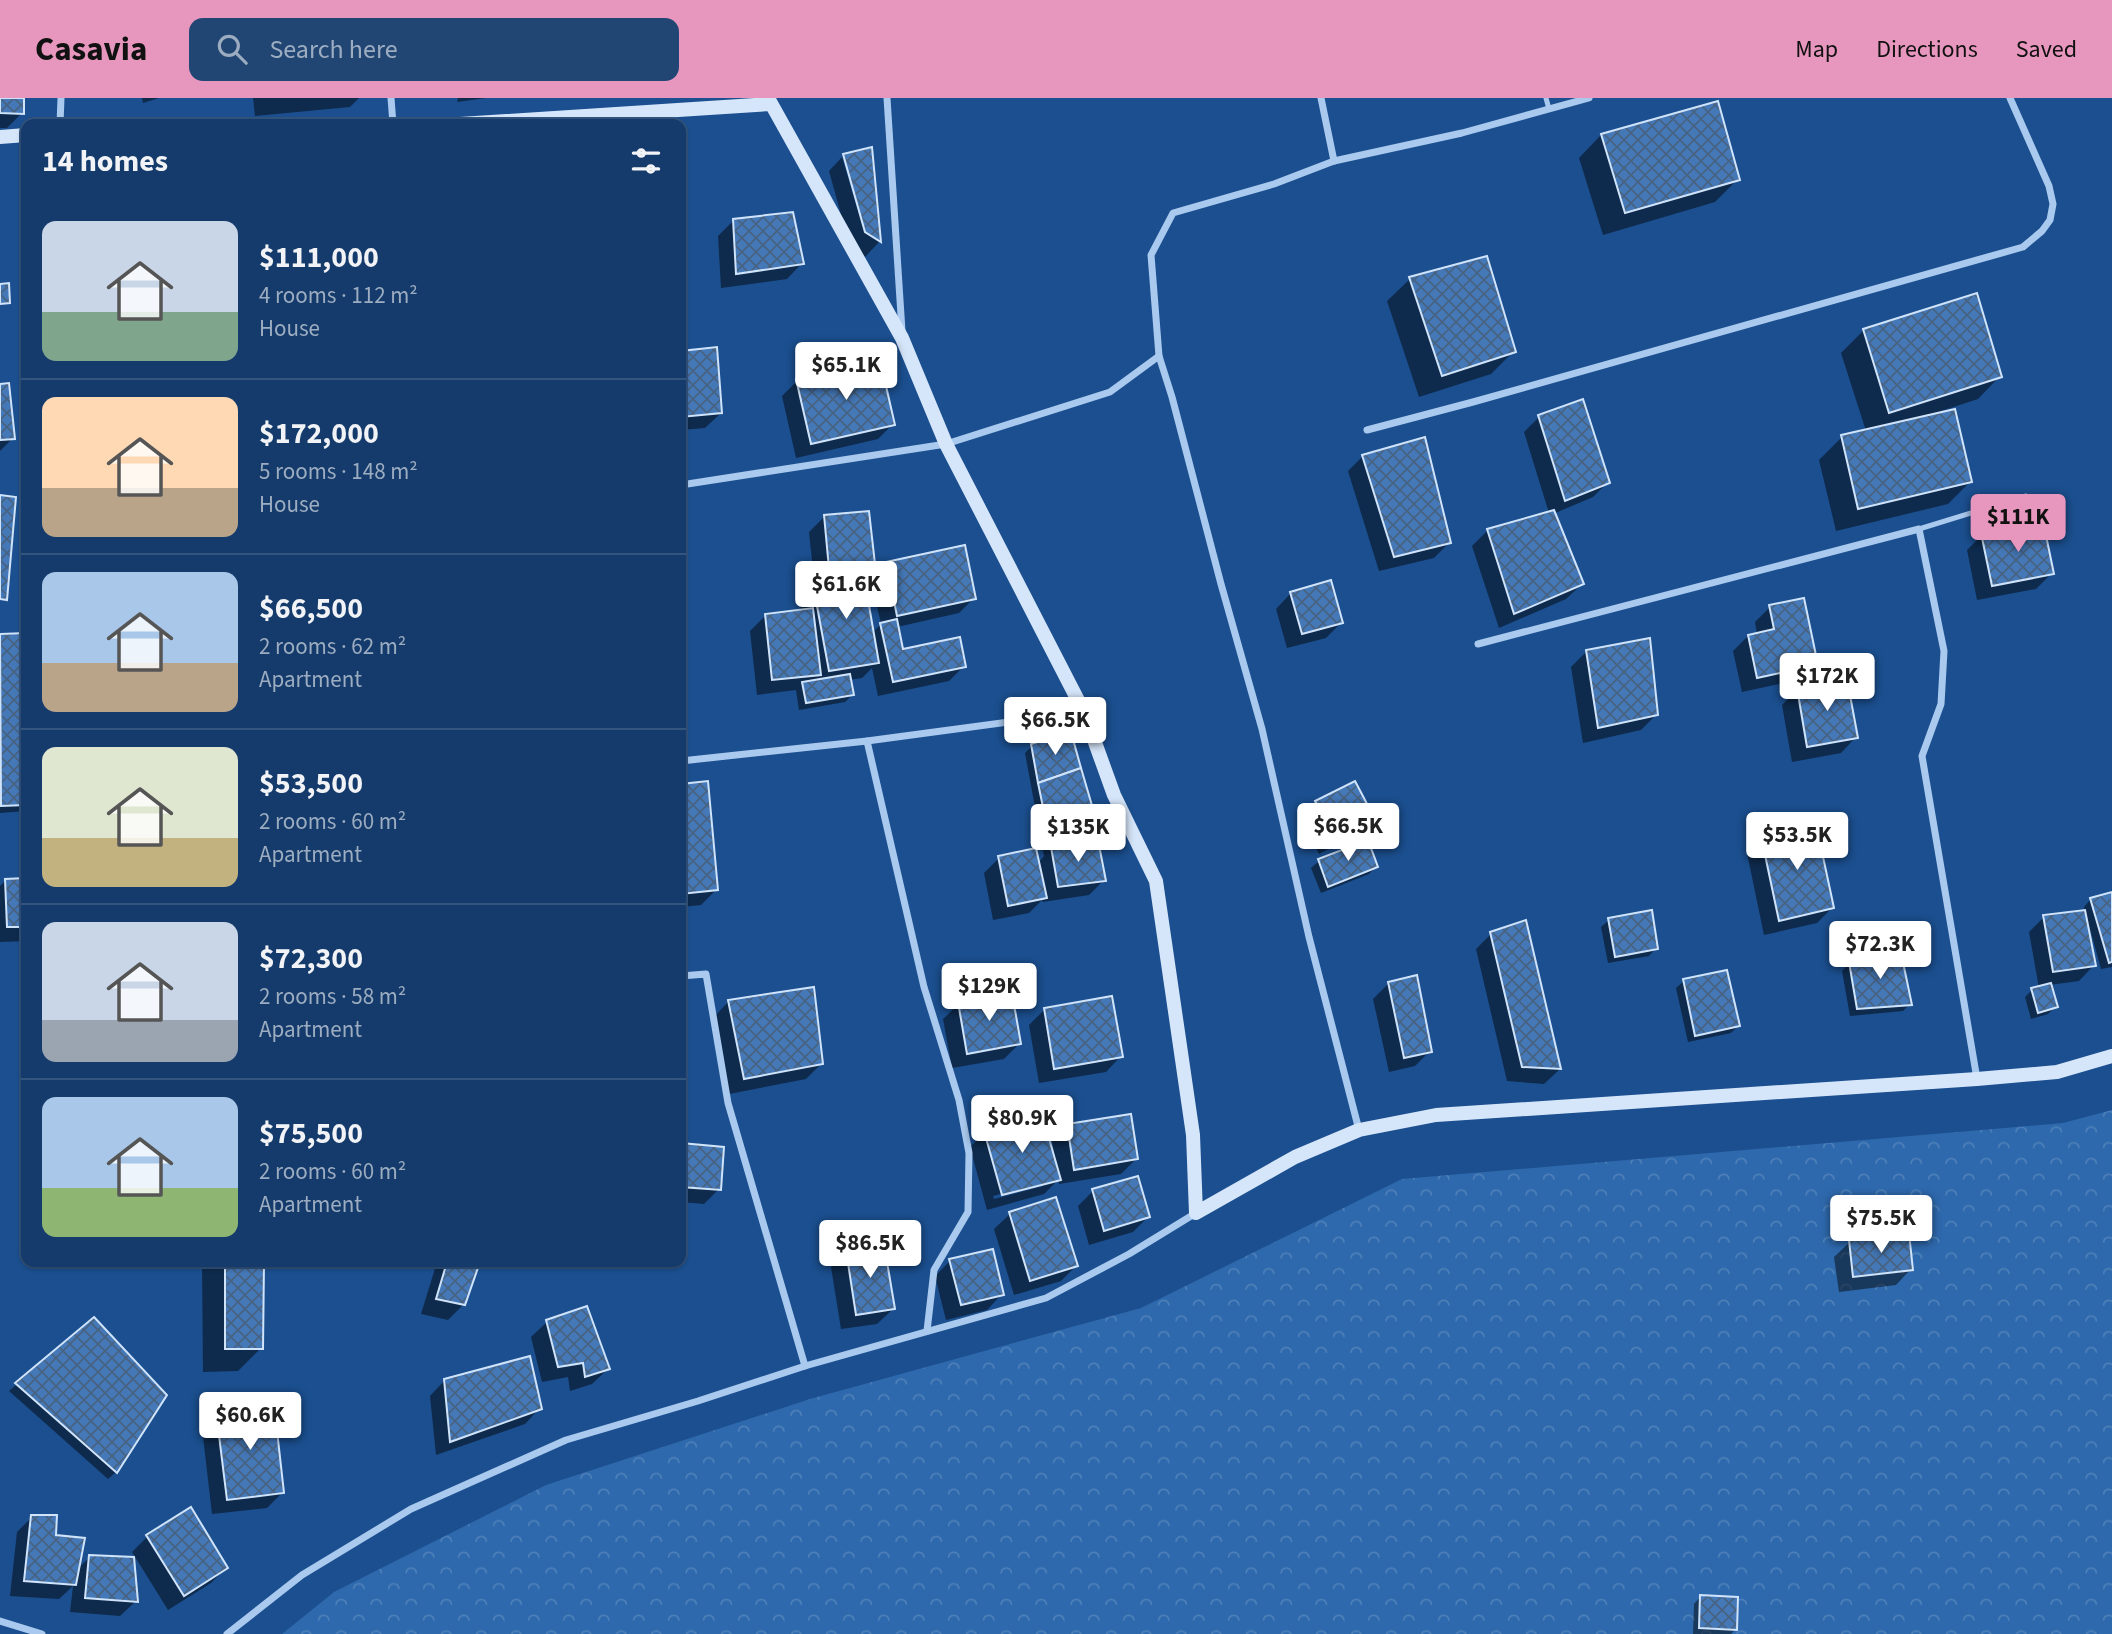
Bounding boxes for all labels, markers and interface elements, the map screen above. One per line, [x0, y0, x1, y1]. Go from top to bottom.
search box [189, 18, 679, 81]
text: Casavia [35, 26, 147, 73]
icon: search [213, 30, 251, 68]
text: Search here [269, 31, 398, 68]
text: Map [1795, 32, 1838, 67]
text: Directions [1876, 32, 1978, 67]
text: Saved [2016, 32, 2077, 67]
text: 14 homes [42, 140, 168, 183]
icon: filters [627, 142, 665, 180]
text: $111,000 [259, 236, 379, 279]
icon: home [98, 249, 182, 333]
text: 4 rooms · 112 m² [259, 279, 418, 312]
text: House [259, 312, 320, 345]
pin: $65.1K [789, 342, 903, 402]
text: $65.1K [811, 348, 881, 381]
text: $172,000 [259, 412, 379, 455]
icon: home [98, 425, 182, 509]
text: 5 rooms · 148 m² [259, 455, 418, 488]
text: House [259, 488, 320, 521]
pin: $111K [1969, 494, 2067, 554]
text: $111K [1987, 500, 2049, 533]
pin: $61.6K [789, 561, 903, 621]
text: $61.6K [811, 567, 881, 600]
text: $66,500 [259, 587, 363, 630]
icon: home [98, 600, 182, 684]
text: 2 rooms · 62 m² [259, 630, 406, 663]
pin: $172K [1778, 654, 1876, 713]
text: $172K [1796, 659, 1858, 692]
text: Apartment [259, 663, 362, 696]
pin: $66.5K [998, 698, 1112, 757]
text: $66.5K [1020, 703, 1090, 736]
text: $53,500 [259, 762, 363, 805]
icon: home [98, 775, 182, 859]
pin: $135K [1029, 804, 1127, 864]
pin: $66.5K [1291, 804, 1405, 863]
text: 2 rooms · 60 m² [259, 805, 406, 838]
text: $66.5K [1313, 809, 1383, 842]
text: $135K [1047, 810, 1109, 843]
pin: $53.5K [1740, 812, 1854, 872]
text: $53.5K [1762, 818, 1832, 851]
text: Apartment [259, 838, 362, 871]
pin: $72.3K [1823, 922, 1937, 981]
text: $72.3K [1845, 927, 1915, 960]
text: $72,300 [259, 937, 363, 980]
icon: home [98, 950, 182, 1034]
pin: $129K [940, 964, 1038, 1023]
text: $129K [958, 969, 1020, 1002]
text: 2 rooms · 58 m² [259, 980, 406, 1013]
text: Apartment [259, 1013, 362, 1046]
pin: $80.9K [965, 1096, 1079, 1155]
text: $80.9K [987, 1101, 1057, 1134]
text: $75,500 [259, 1112, 363, 1155]
icon: home [98, 1125, 182, 1209]
text: 2 rooms · 60 m² [259, 1155, 406, 1188]
text: Apartment [259, 1188, 362, 1221]
pin: $75.5K [1824, 1196, 1938, 1255]
text: $75.5K [1846, 1201, 1916, 1234]
pin: $86.5K [813, 1220, 927, 1280]
text: $86.5K [835, 1226, 905, 1259]
pin: $60.6K [193, 1392, 307, 1452]
text: $60.6K [215, 1398, 285, 1431]

